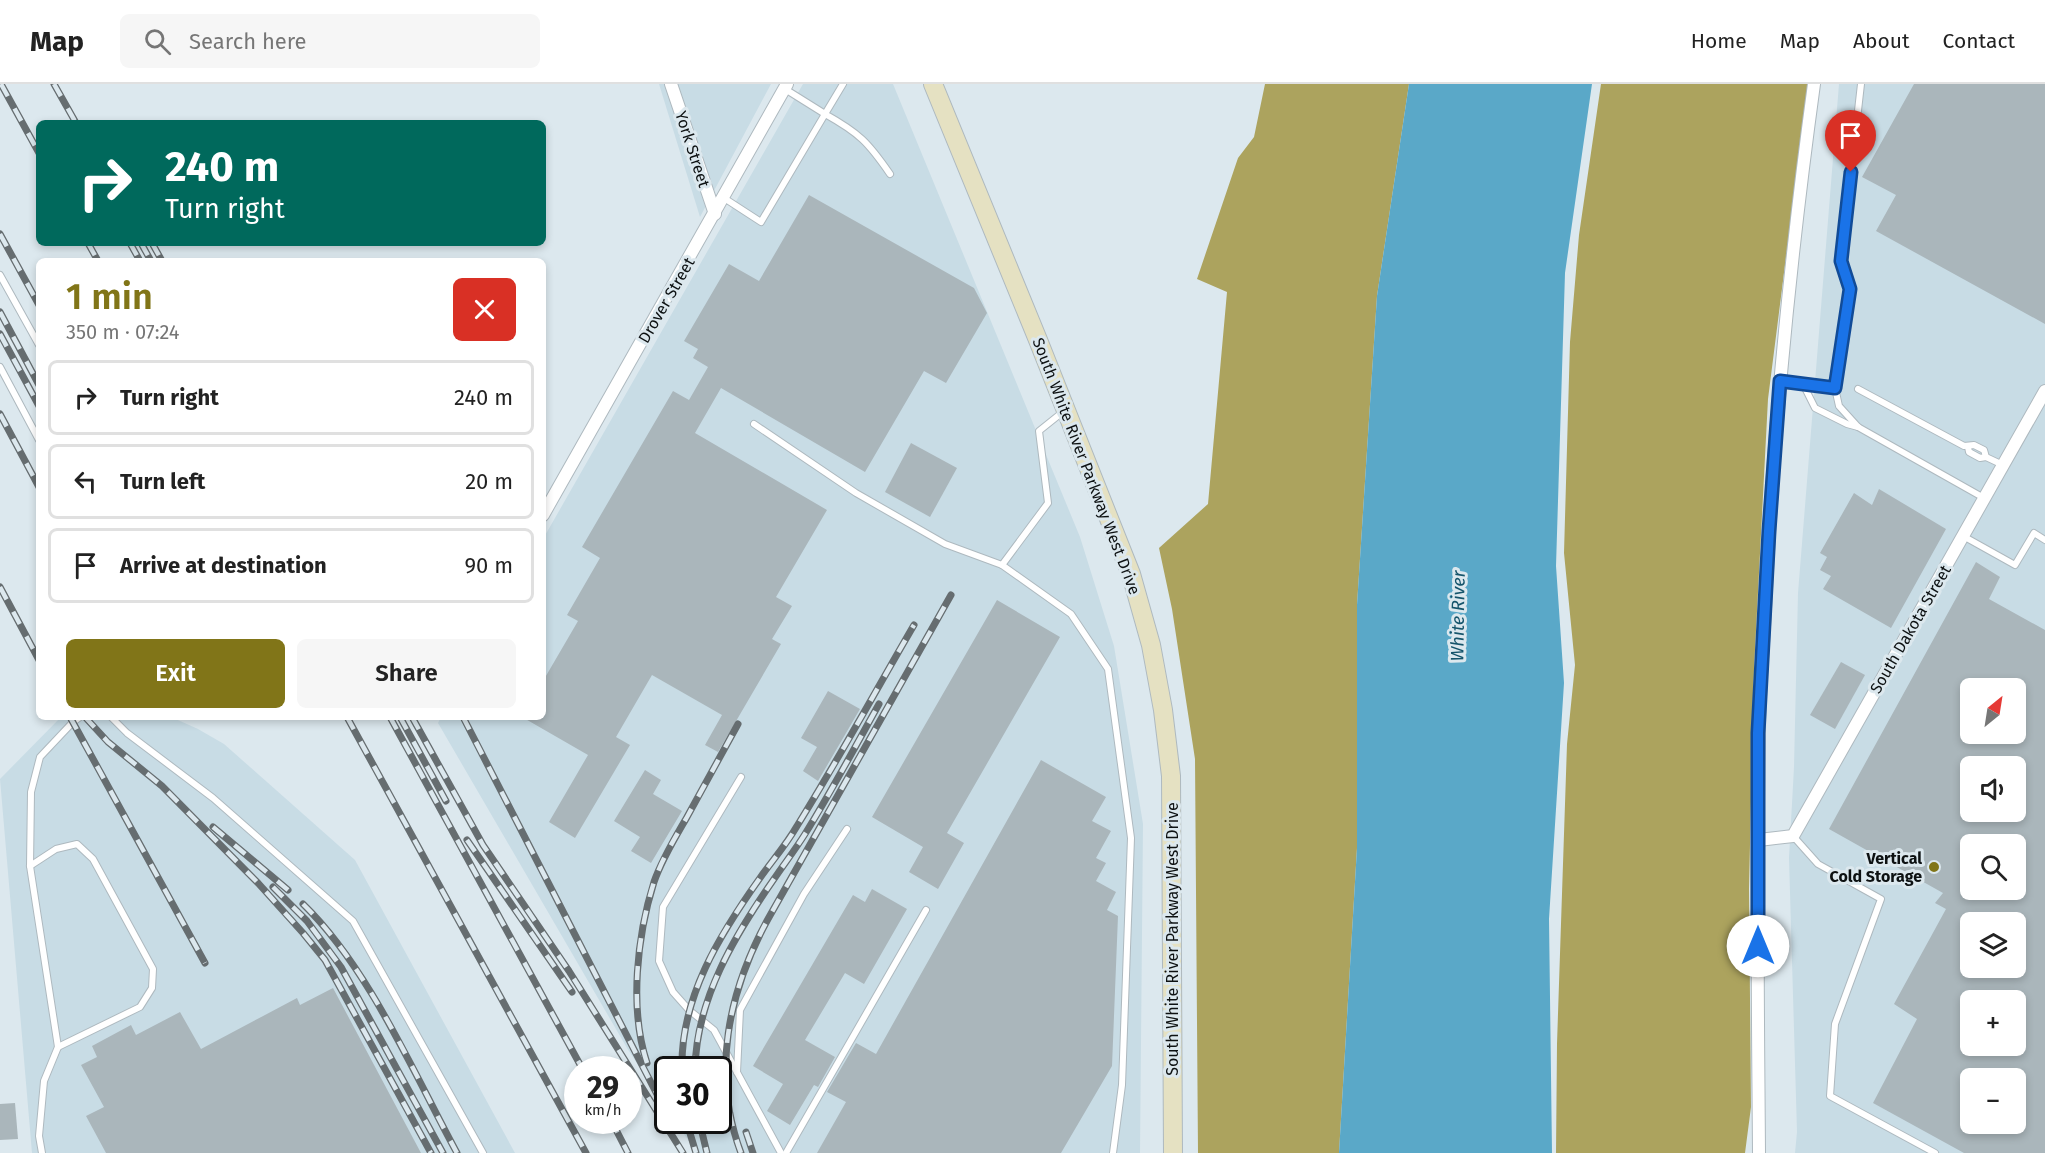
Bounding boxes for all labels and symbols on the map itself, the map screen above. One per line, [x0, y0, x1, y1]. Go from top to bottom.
street label: York Street [671, 109, 714, 190]
pin [1825, 110, 1876, 172]
street label: Drover Street [634, 254, 699, 346]
street label: South White River Parkway West Drive [1029, 335, 1144, 597]
street label: South Dakota Street [1866, 562, 1955, 697]
water label: White River [1446, 569, 1470, 662]
north arrow [1960, 678, 2026, 744]
street label: South White River Parkway West Drive [1163, 802, 1182, 1076]
place label: Vertical Cold Storage [1830, 849, 1922, 886]
marker: Vertical Cold Storage [1927, 860, 1941, 874]
position arrow [1726, 914, 1790, 978]
speed limit sign: 30 [654, 1056, 732, 1134]

